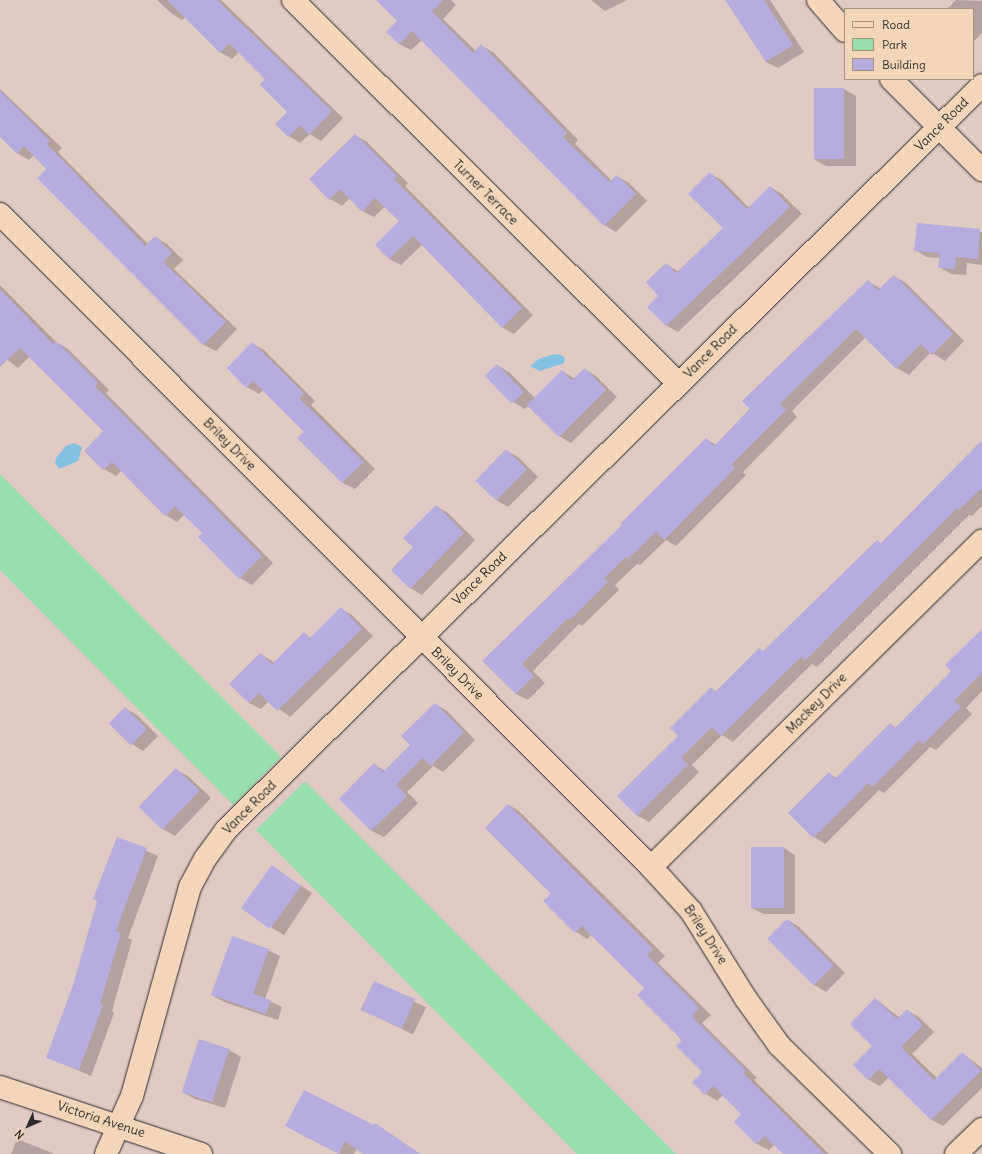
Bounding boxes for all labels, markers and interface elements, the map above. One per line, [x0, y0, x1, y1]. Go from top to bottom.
legend [844, 8, 974, 80]
text: Road [882, 17, 910, 32]
text: Park [882, 37, 907, 52]
text: Building [882, 57, 926, 72]
street label: Vance Road [912, 95, 972, 155]
street label: Turner Terrace [449, 157, 521, 229]
street label: Vance Road [681, 322, 741, 382]
street label: Briley Drive [199, 415, 259, 475]
street label: Vance Road [450, 549, 510, 609]
street label: Briley Drive [427, 644, 487, 704]
street label: Mackey Drive [783, 670, 851, 738]
street label: Vance Road [220, 778, 280, 838]
street label: Briley Drive [680, 902, 730, 968]
street label: Victoria Avenue [55, 1098, 147, 1142]
north arrow [8, 1106, 48, 1146]
text: N [12, 1127, 27, 1142]

